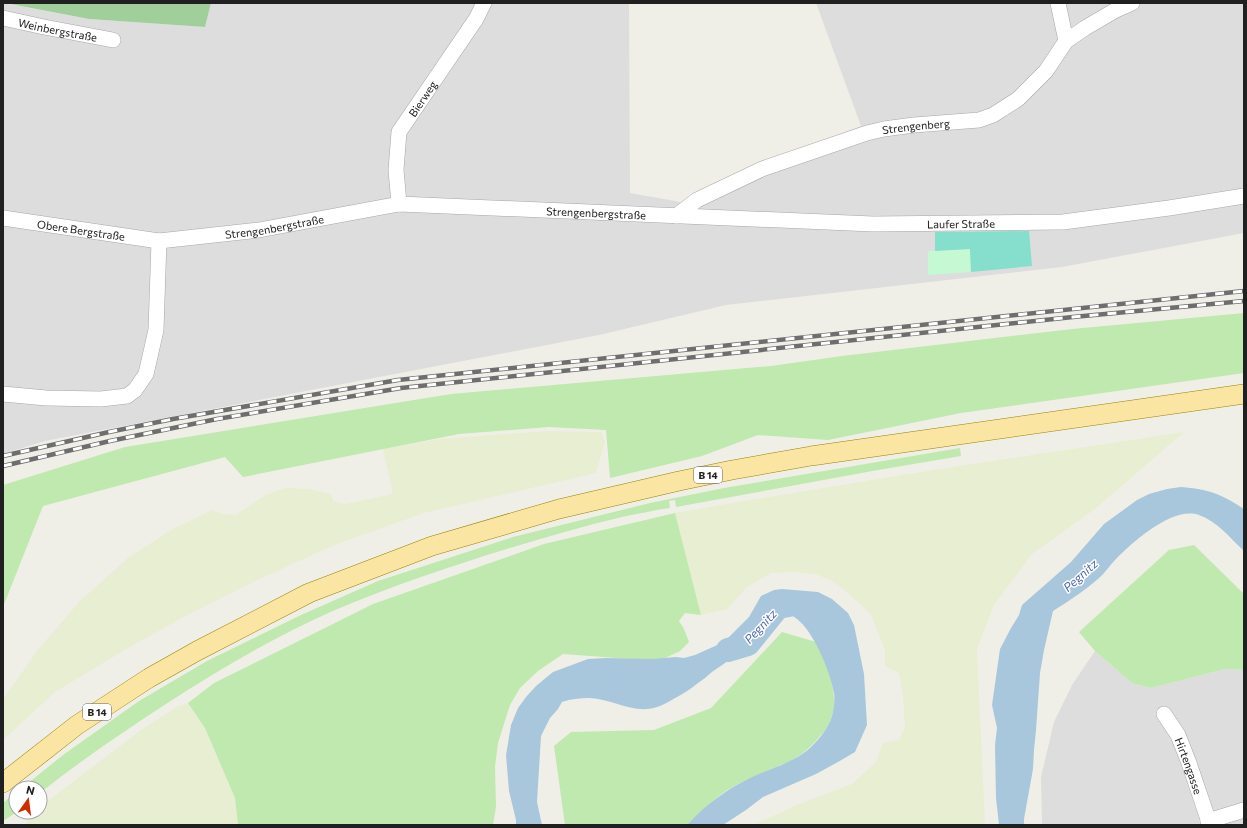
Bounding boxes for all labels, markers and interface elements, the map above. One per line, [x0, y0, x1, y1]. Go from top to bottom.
street label: Weinbergstraße [17, 15, 99, 43]
street label: Bierweg [405, 78, 439, 119]
street label: Strengenberg [881, 116, 950, 136]
street label: Strengenbergstraße [546, 204, 647, 221]
street label: Strengenbergstraße [224, 212, 325, 240]
street label: Laufer Straße [927, 216, 995, 230]
street label: Obere Bergstraße [36, 217, 126, 242]
road number: B 14 [694, 467, 722, 483]
water label: Pegnitz [1060, 556, 1100, 594]
water label: Pegnitz [741, 606, 779, 646]
road number: B 14 [83, 704, 111, 720]
street label: Hirtengasse [1173, 735, 1206, 796]
north arrow [8, 780, 48, 820]
text: N [25, 783, 36, 797]

